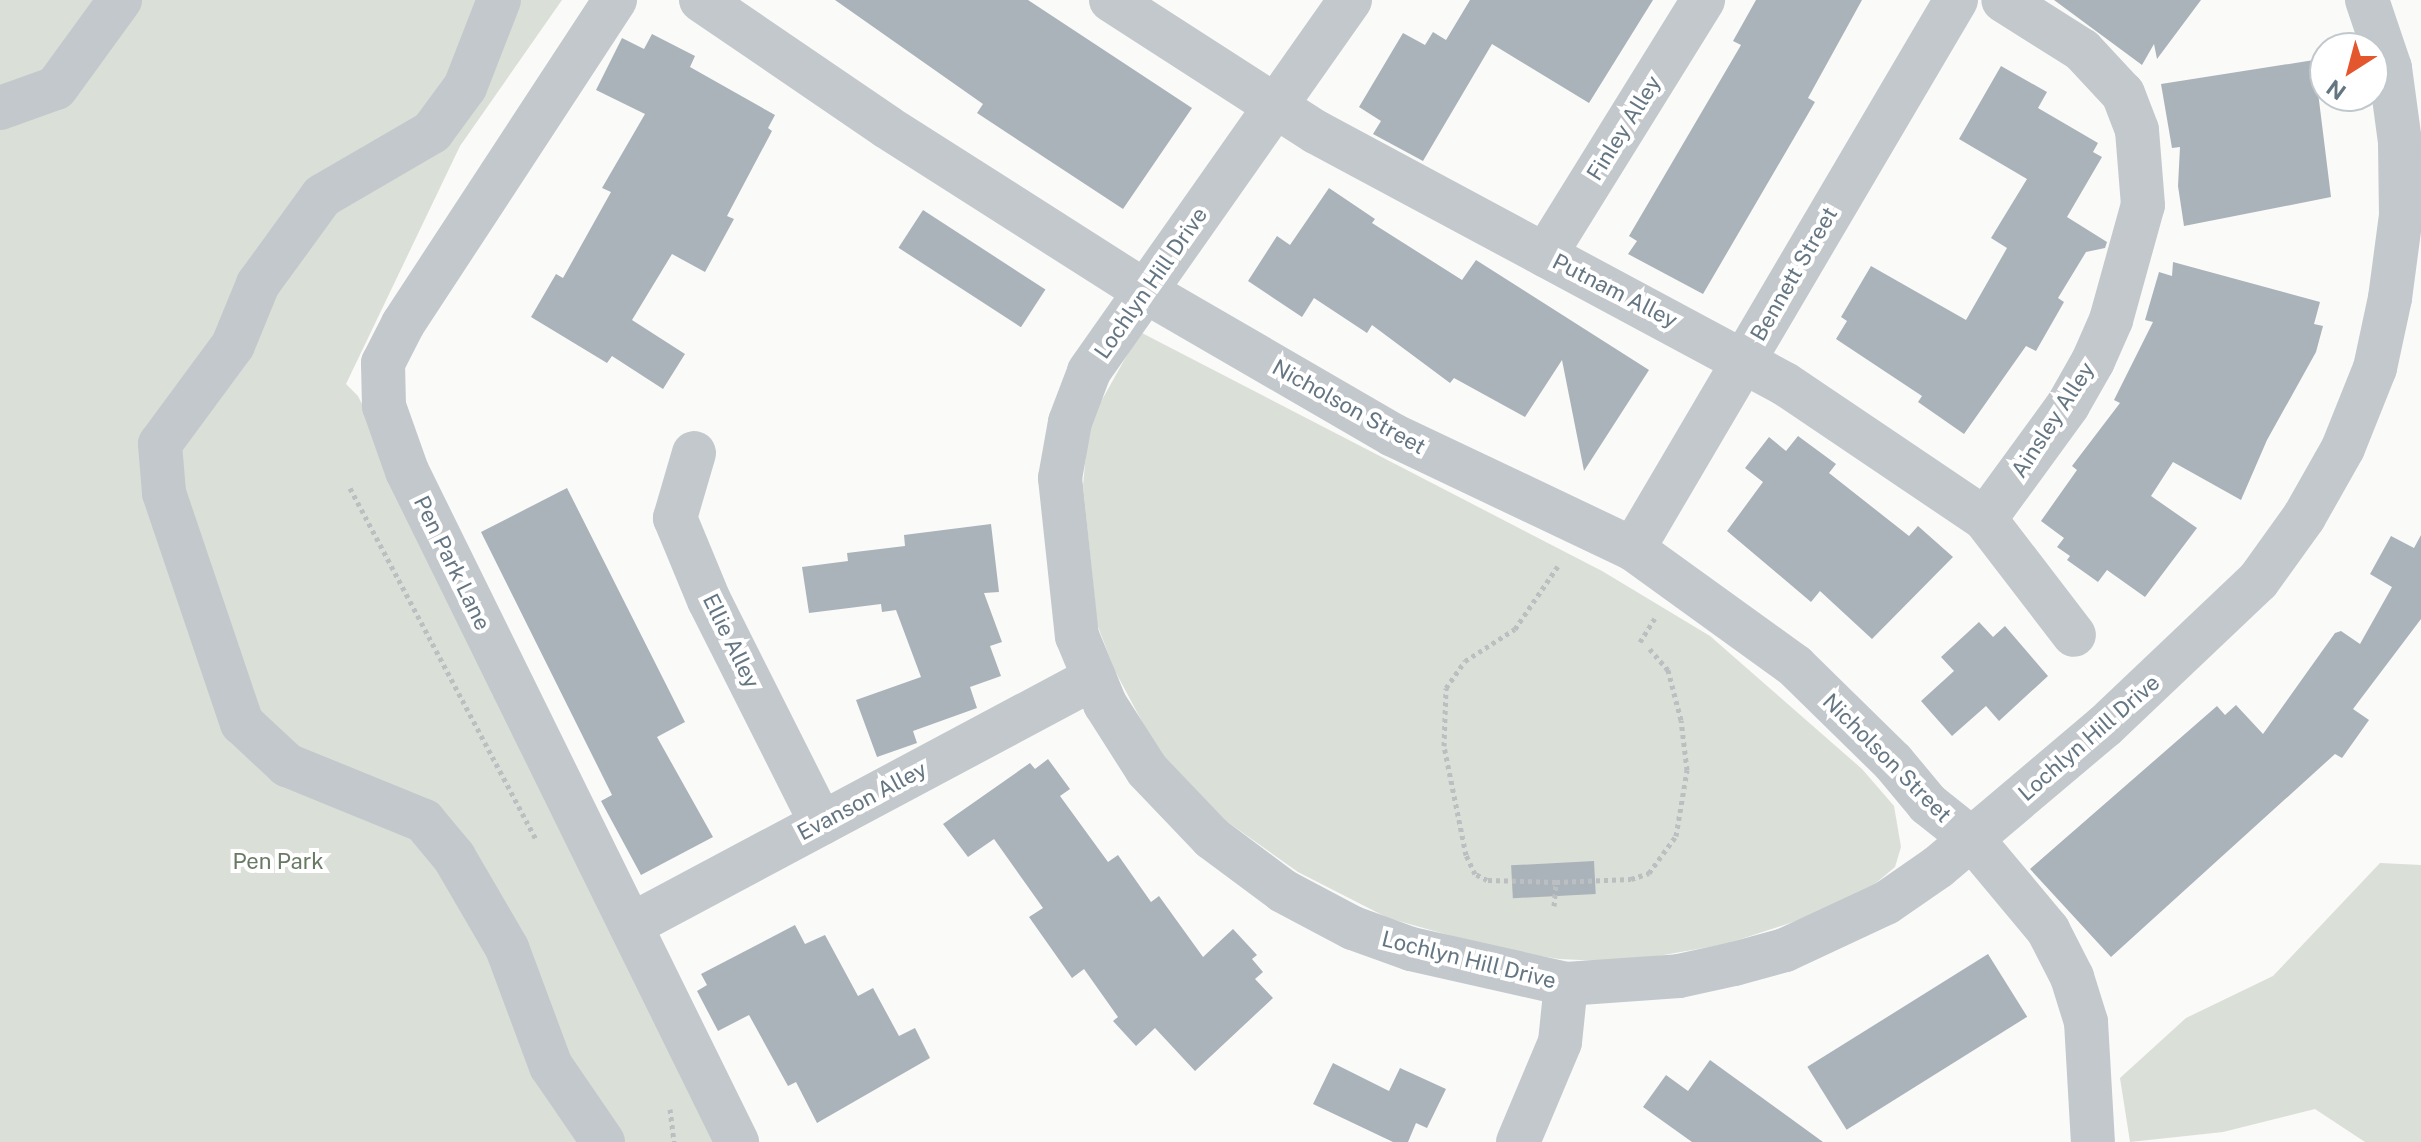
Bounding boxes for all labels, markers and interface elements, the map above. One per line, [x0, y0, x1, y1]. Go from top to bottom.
north arrow [2309, 32, 2389, 112]
street label: Finley Alley [1581, 71, 1667, 185]
text: N [2321, 74, 2351, 105]
street label: Lochlyn Hill Drive [1089, 202, 1213, 364]
street label: Bennett Street [1745, 202, 1843, 346]
street label: Putnam Alley [1548, 248, 1682, 334]
street label: Nicholson Street [1268, 354, 1430, 460]
street label: Ainsley Alley [2006, 357, 2100, 483]
street label: Pen Park Lane [408, 491, 496, 635]
street label: Ellie Alley [697, 590, 765, 692]
street label: Lochlyn Hill Drive [2013, 669, 2165, 807]
street label: Nicholson Street [1817, 688, 1957, 828]
street label: Evanson Alley [793, 756, 931, 846]
park label: Pen Park [232, 849, 324, 875]
street label: Lochlyn Hill Drive [1379, 926, 1559, 994]

